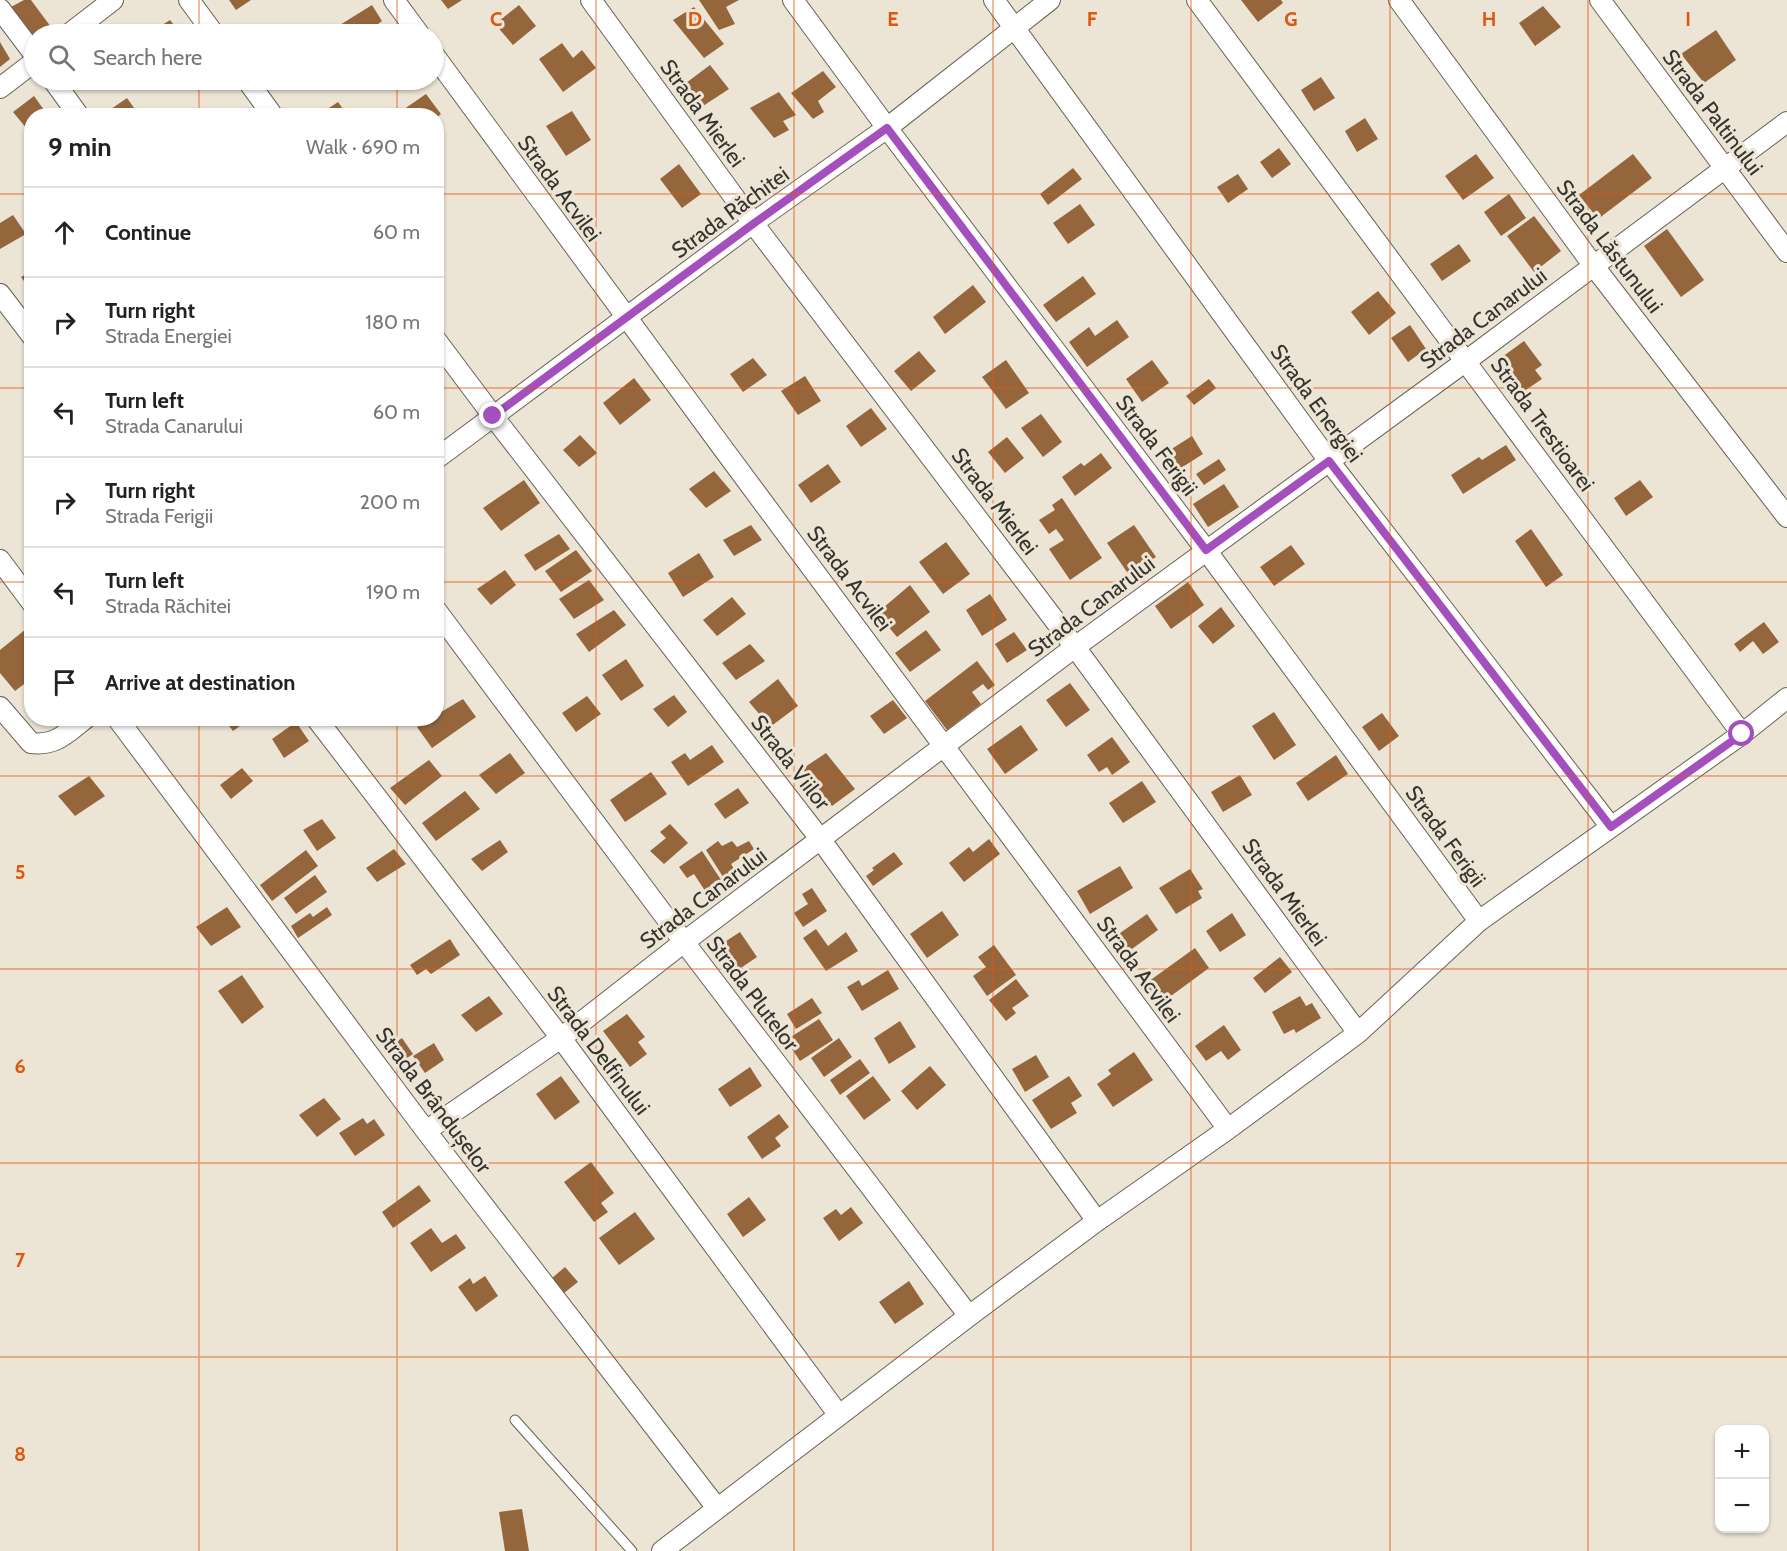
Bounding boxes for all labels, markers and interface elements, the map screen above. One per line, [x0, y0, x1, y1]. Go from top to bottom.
text: C [490, 7, 502, 31]
text: D [688, 7, 702, 31]
text: E [887, 7, 899, 31]
text: F [1087, 7, 1098, 31]
text: G [1284, 7, 1298, 31]
text: H [1482, 7, 1496, 31]
text: I [1685, 7, 1691, 31]
search box [24, 24, 444, 90]
icon: search [45, 41, 78, 74]
text: Search here [93, 44, 202, 71]
street label: Strada Paltinului [1657, 44, 1769, 180]
street label: Strada Mierlei [654, 54, 751, 172]
street label: Strada Acvilei [512, 130, 607, 247]
text: 9 min [48, 131, 112, 163]
text: Walk · 690 m [306, 135, 420, 159]
street label: Strada Răchitei [666, 161, 794, 264]
street label: Strada Lăstunului [1551, 174, 1668, 318]
icon: ahead [48, 216, 81, 249]
text: Continue [105, 219, 191, 246]
text: 60 m [373, 220, 420, 244]
street label: Strada Canarului [1415, 262, 1552, 375]
text: Turn right [105, 297, 195, 324]
icon: right [48, 306, 81, 339]
text: 180 m [365, 310, 420, 334]
text: Strada Energiei [105, 324, 232, 348]
street label: Strada Energiei [1265, 339, 1368, 468]
street label: Strada Trestioarei [1485, 352, 1600, 497]
text: Turn left [105, 387, 184, 414]
street label: Strada Ferigii [1110, 390, 1203, 501]
icon: left [48, 396, 81, 429]
text: 60 m [373, 400, 420, 424]
route end [479, 402, 505, 428]
text: Strada Canarului [105, 414, 243, 438]
street label: Strada Mierlei [946, 443, 1043, 560]
text: Turn right [105, 477, 195, 504]
icon: right [48, 486, 81, 519]
text: 200 m [360, 490, 420, 514]
text: Strada Ferigii [105, 504, 213, 528]
street label: Strada Acvilei [801, 520, 898, 636]
street label: Strada Canarului [1023, 550, 1160, 663]
text: Turn left [105, 567, 184, 594]
icon: left [48, 576, 81, 609]
text: 190 m [366, 580, 420, 604]
text: Strada Răchitei [105, 594, 231, 618]
icon: arrive [48, 666, 81, 699]
text: Arrive at destination [105, 669, 295, 696]
street label: Strada Viilor [745, 710, 836, 815]
route start [1728, 720, 1754, 746]
street label: Strada Ferigii [1400, 780, 1492, 892]
street label: Strada Mierlei [1236, 833, 1333, 951]
street label: Strada Canarului [635, 842, 772, 955]
text: 5 [15, 860, 25, 884]
street label: Strada Acvilei [1091, 911, 1186, 1028]
street label: Strada Plutelor [701, 930, 805, 1056]
street label: Strada Delfinului [541, 980, 656, 1120]
street label: Strada Brândușelor [369, 1022, 497, 1179]
text: 6 [14, 1054, 26, 1078]
text: 7 [15, 1248, 26, 1272]
map controls [1715, 1425, 1769, 1533]
button: + [1715, 1425, 1769, 1479]
text: 8 [14, 1442, 26, 1466]
button: − [1715, 1479, 1769, 1533]

